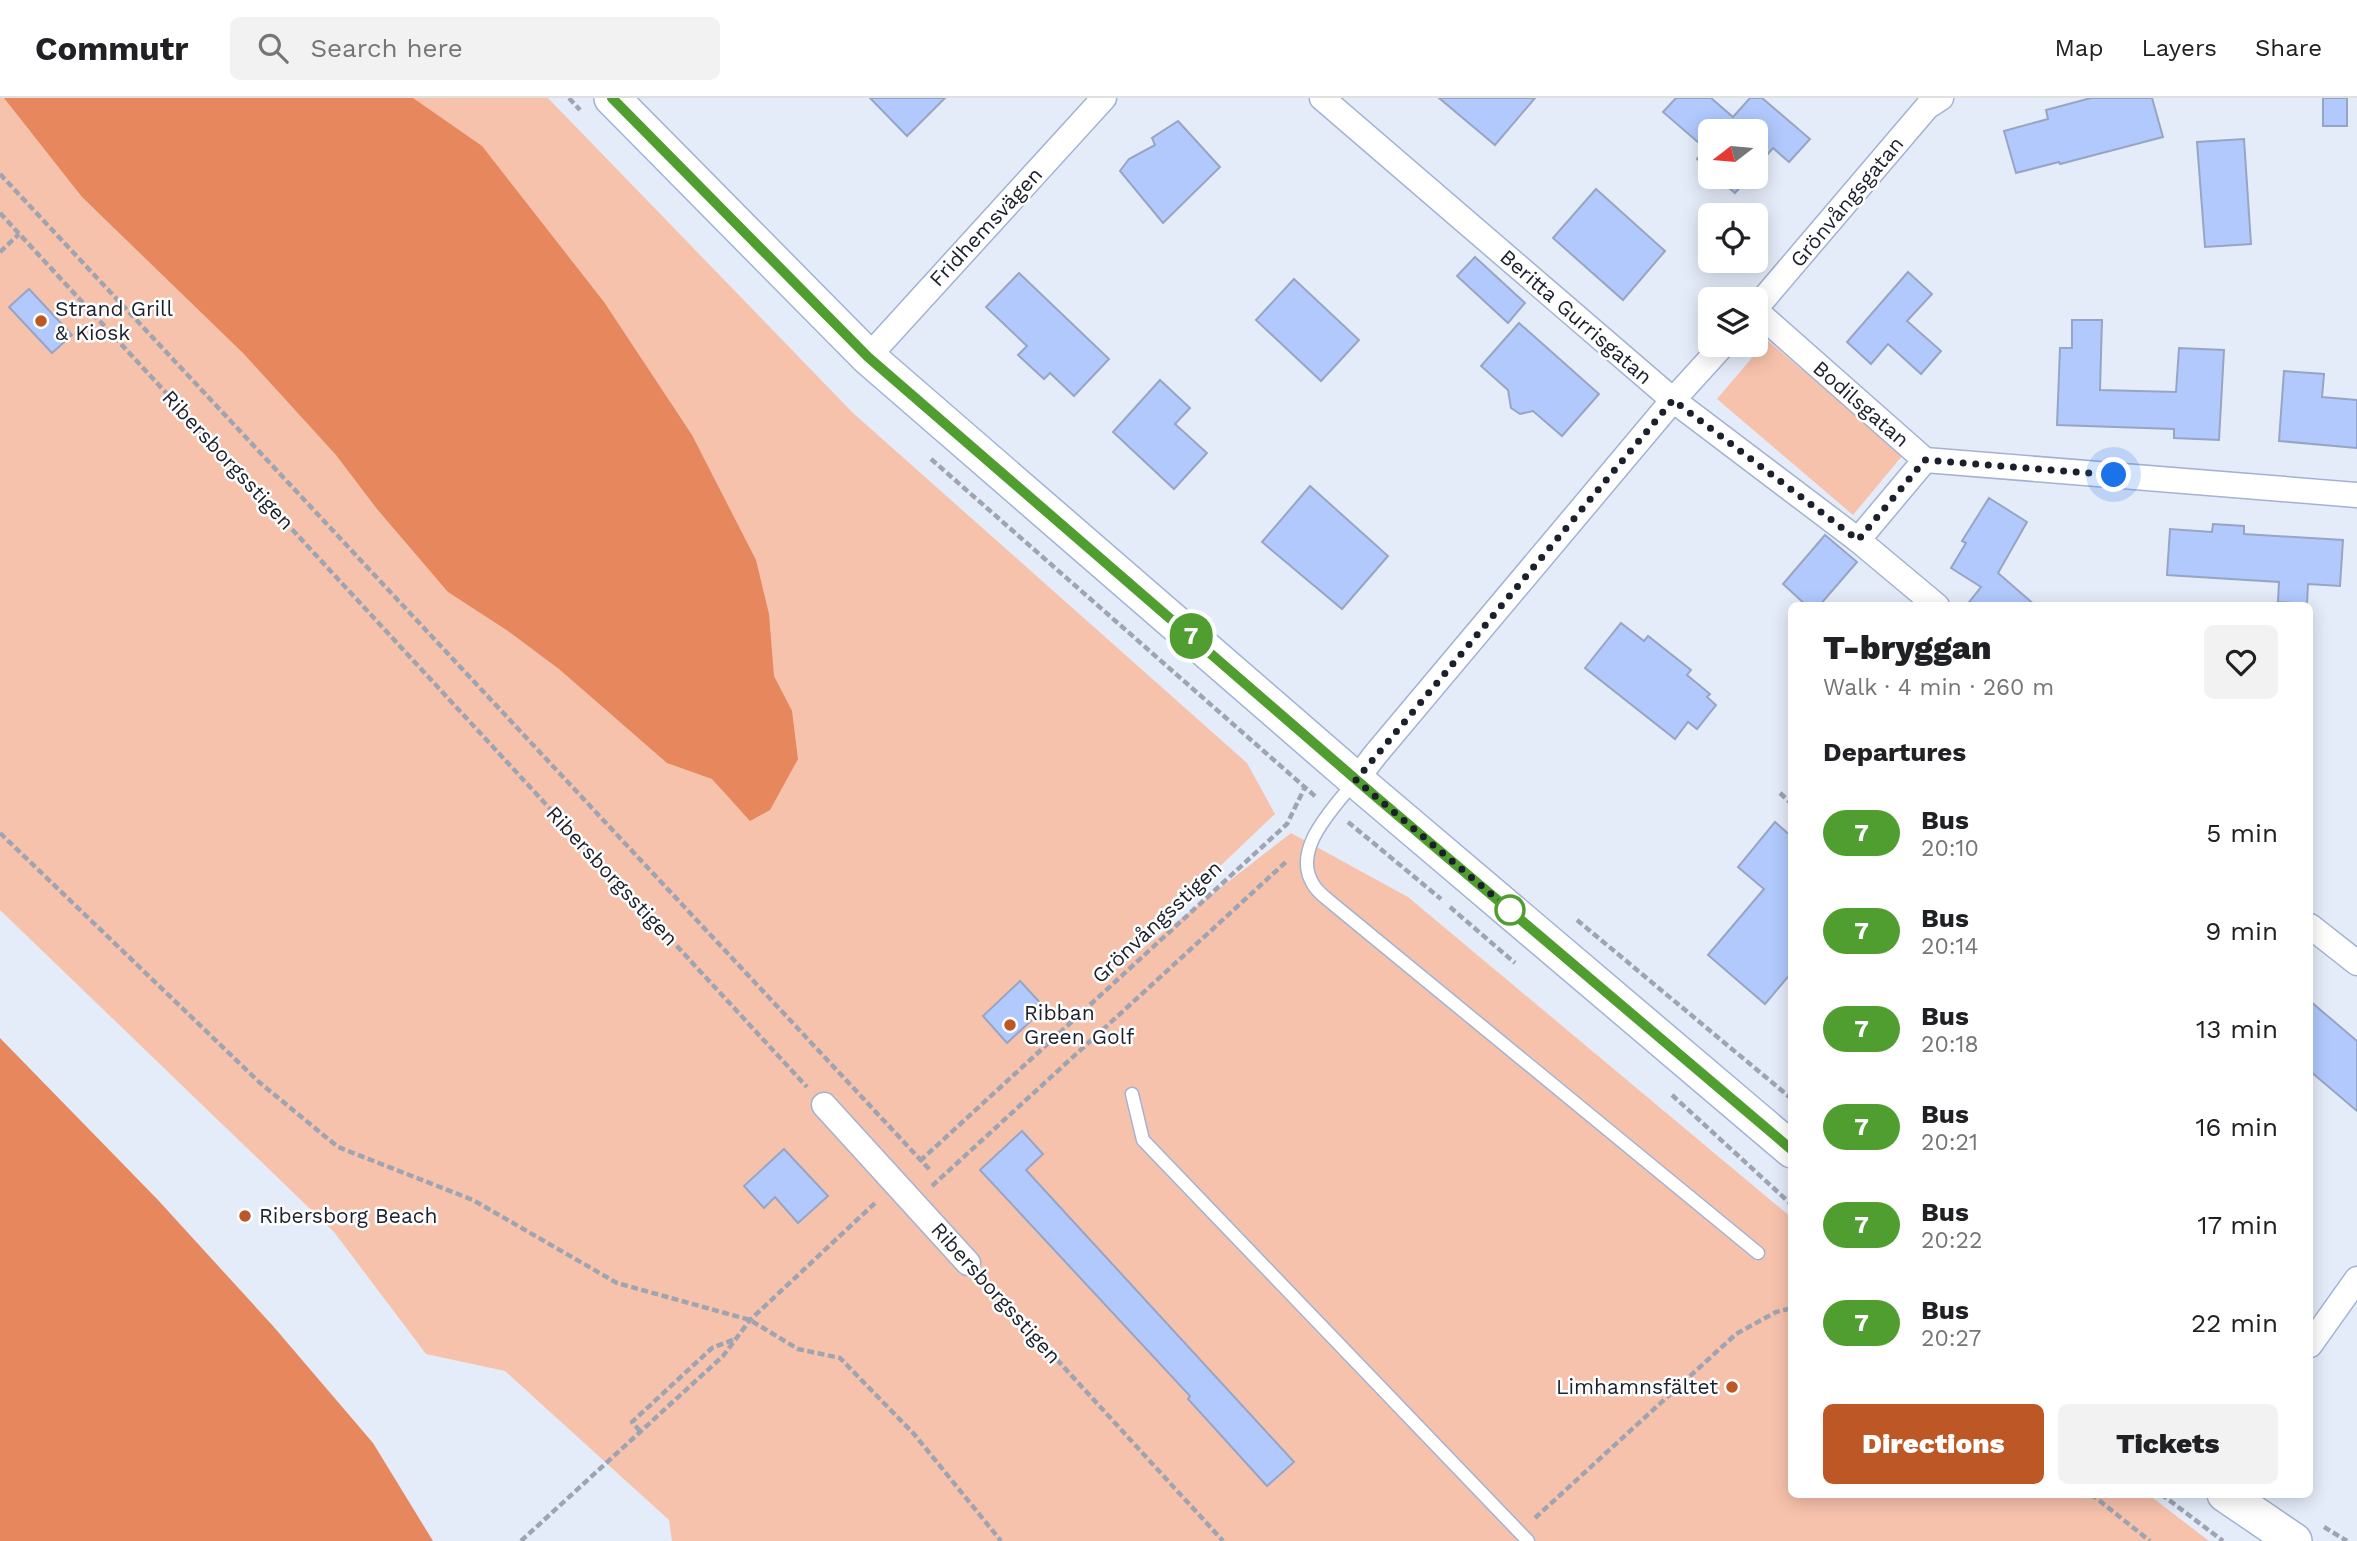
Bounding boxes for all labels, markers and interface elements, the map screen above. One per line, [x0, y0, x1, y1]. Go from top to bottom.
search box [230, 17, 720, 80]
text: Commutr [35, 29, 188, 68]
icon: search [254, 29, 292, 67]
text: Search here [310, 33, 463, 63]
text: Map [2055, 34, 2103, 62]
text: Layers [2141, 34, 2217, 62]
text: Share [2255, 34, 2322, 62]
north arrow [1698, 119, 1768, 189]
map controls [1698, 119, 1768, 357]
street label: Grönvångsgatan [1785, 131, 1909, 272]
street label: Fridhemsvägen [924, 162, 1047, 292]
button: locate [1698, 203, 1768, 273]
street label: Beritta Gurrisgatan [1495, 244, 1657, 389]
button: layers [1698, 287, 1768, 357]
place label: Strand Grill & Kiosk [55, 296, 174, 345]
marker: Strand Grill & Kiosk [33, 313, 49, 329]
street label: Bodilsgatan [1808, 355, 1914, 452]
street label: Ribersborgsstigen [157, 385, 299, 535]
your location [2096, 457, 2131, 492]
line badge: 7 [1168, 613, 1214, 659]
text: 7 [1184, 622, 1198, 650]
button: heart [2204, 625, 2278, 699]
text: T-bryggan [1823, 628, 1992, 667]
text: Walk · 4 min · 260 m [1823, 674, 2054, 701]
text: Departures [1823, 737, 1966, 767]
street label: Ribersborgsstigen [541, 801, 683, 951]
text: Bus [1921, 805, 1969, 835]
text: 5 min [2206, 818, 2278, 848]
text: 7 [1854, 819, 1869, 847]
text: 20:10 [1921, 835, 1979, 862]
street label: Grönvångsstigen [1087, 855, 1227, 988]
unlabelled marker [1495, 895, 1525, 925]
text: Bus [1921, 903, 1969, 933]
text: 9 min [2205, 916, 2278, 946]
text: 7 [1854, 917, 1869, 945]
text: 20:14 [1921, 933, 1979, 960]
place label: Ribban Green Golf [1024, 1000, 1134, 1049]
text: Bus [1921, 1001, 1969, 1031]
text: 13 min [2196, 1014, 2278, 1044]
text: 7 [1854, 1015, 1869, 1043]
marker: Ribban Green Golf [1002, 1017, 1018, 1033]
text: 20:18 [1921, 1031, 1979, 1058]
text: Bus [1921, 1099, 1969, 1129]
text: 16 min [2195, 1112, 2278, 1142]
text: 7 [1854, 1113, 1869, 1141]
text: 20:21 [1921, 1129, 1978, 1156]
text: Bus [1921, 1197, 1969, 1227]
place label: Ribersborg Beach [259, 1203, 438, 1228]
marker: Ribersborg Beach [237, 1208, 253, 1224]
text: 17 min [2197, 1210, 2278, 1240]
text: 7 [1854, 1211, 1869, 1239]
street label: Ribersborgsstigen [926, 1217, 1066, 1369]
text: 20:22 [1921, 1227, 1982, 1254]
text: Bus [1921, 1295, 1969, 1325]
text: 22 min [2191, 1308, 2278, 1338]
text: 7 [1854, 1309, 1869, 1337]
text: 20:27 [1921, 1325, 1981, 1352]
place label: Limhamnsfältet [1556, 1374, 1718, 1399]
marker: Limhamnsfältet [1724, 1379, 1740, 1395]
button: Directions [1823, 1404, 2044, 1484]
button: Tickets [2058, 1404, 2278, 1484]

